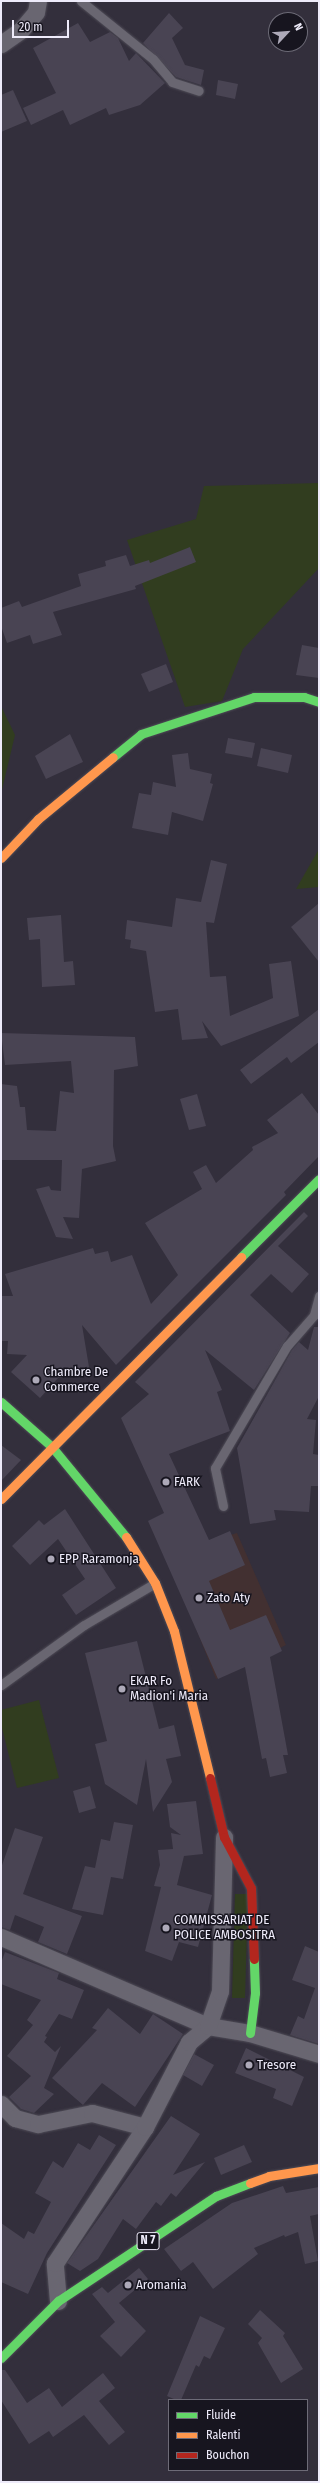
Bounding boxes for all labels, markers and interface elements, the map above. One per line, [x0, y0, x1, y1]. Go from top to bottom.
scale bar [14, 12, 71, 38]
north arrow [268, 12, 308, 52]
text: 20 m [19, 20, 43, 34]
text: N [291, 21, 306, 33]
place label: Chambre De Commerce [44, 1365, 108, 1396]
marker: Chambre De Commerce [31, 1375, 41, 1385]
place label: FARK [174, 1474, 200, 1490]
marker: FARK [161, 1477, 171, 1487]
place label: EPP Raramonja [59, 1551, 139, 1567]
marker: EPP Raramonja [46, 1554, 56, 1564]
place label: Zato Aty [207, 1590, 250, 1606]
marker: Zato Aty [194, 1593, 204, 1603]
place label: EKAR Fo Madion'i Maria [130, 1674, 208, 1705]
marker: EKAR Fo Madion'i Maria [117, 1684, 127, 1694]
place label: COMMISSARIAT DE POLICE AMBOSITRA [174, 1913, 275, 1944]
marker: COMMISSARIAT DE POLICE AMBOSITRA [161, 1923, 171, 1933]
place label: Tresore [257, 2057, 296, 2073]
marker: Tresore [244, 2060, 254, 2070]
road number: N 7 [136, 2231, 160, 2251]
place label: Aromania [136, 2277, 187, 2293]
marker: Aromania [123, 2280, 133, 2290]
legend [168, 2399, 308, 2471]
text: Fluide [206, 2408, 236, 2422]
text: Ralenti [206, 2428, 241, 2442]
text: Bouchon [206, 2448, 249, 2462]

